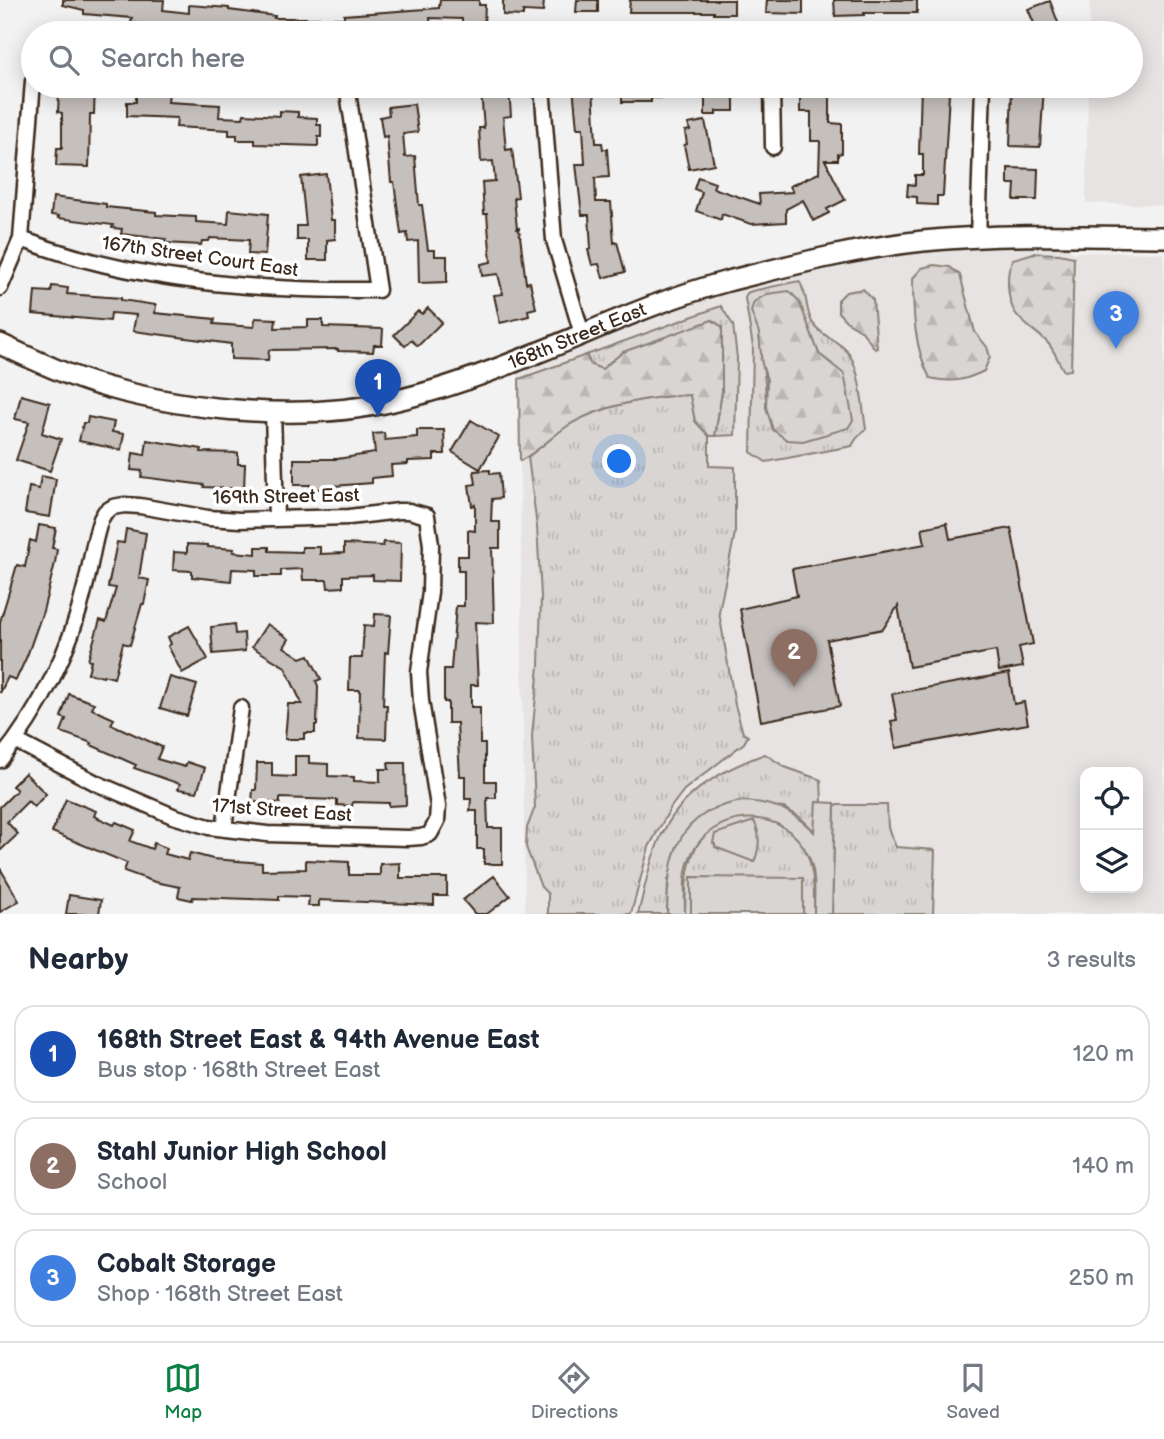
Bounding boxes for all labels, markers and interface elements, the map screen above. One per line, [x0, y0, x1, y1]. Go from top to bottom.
search box [21, 21, 1143, 98]
icon: search [45, 41, 83, 79]
text: Search here [101, 44, 245, 75]
street label: 167th Street Court East [100, 232, 300, 282]
pin: 3 [1093, 291, 1139, 349]
street label: 168th Street East [505, 298, 650, 375]
pin: 1 [355, 359, 401, 417]
your location [602, 444, 636, 478]
street label: 169th Street East [212, 484, 360, 510]
pin: 2 [771, 629, 817, 687]
map controls [1080, 767, 1143, 893]
button: locate [1080, 767, 1143, 830]
street label: 171st Street East [211, 795, 353, 827]
button: layers [1080, 830, 1143, 893]
text: Nearby [28, 942, 128, 978]
text: 3 results [1047, 946, 1136, 974]
text: 168th Street East & 94th Avenue East [97, 1025, 539, 1056]
text: 1 [48, 1040, 58, 1068]
text: 120 m [1073, 1040, 1134, 1068]
text: Bus stop · 168th Street East [97, 1056, 380, 1084]
text: Stahl Junior High School [97, 1137, 387, 1168]
text: 2 [46, 1152, 60, 1180]
text: 140 m [1072, 1152, 1134, 1180]
text: School [97, 1168, 167, 1196]
text: Cobalt Storage [97, 1249, 276, 1280]
text: 3 [46, 1264, 60, 1292]
text: 250 m [1068, 1264, 1134, 1292]
text: Shop · 168th Street East [97, 1280, 343, 1308]
tab: Map [164, 1359, 202, 1424]
tab: Directions [531, 1359, 618, 1424]
tab: Saved [946, 1359, 1000, 1424]

